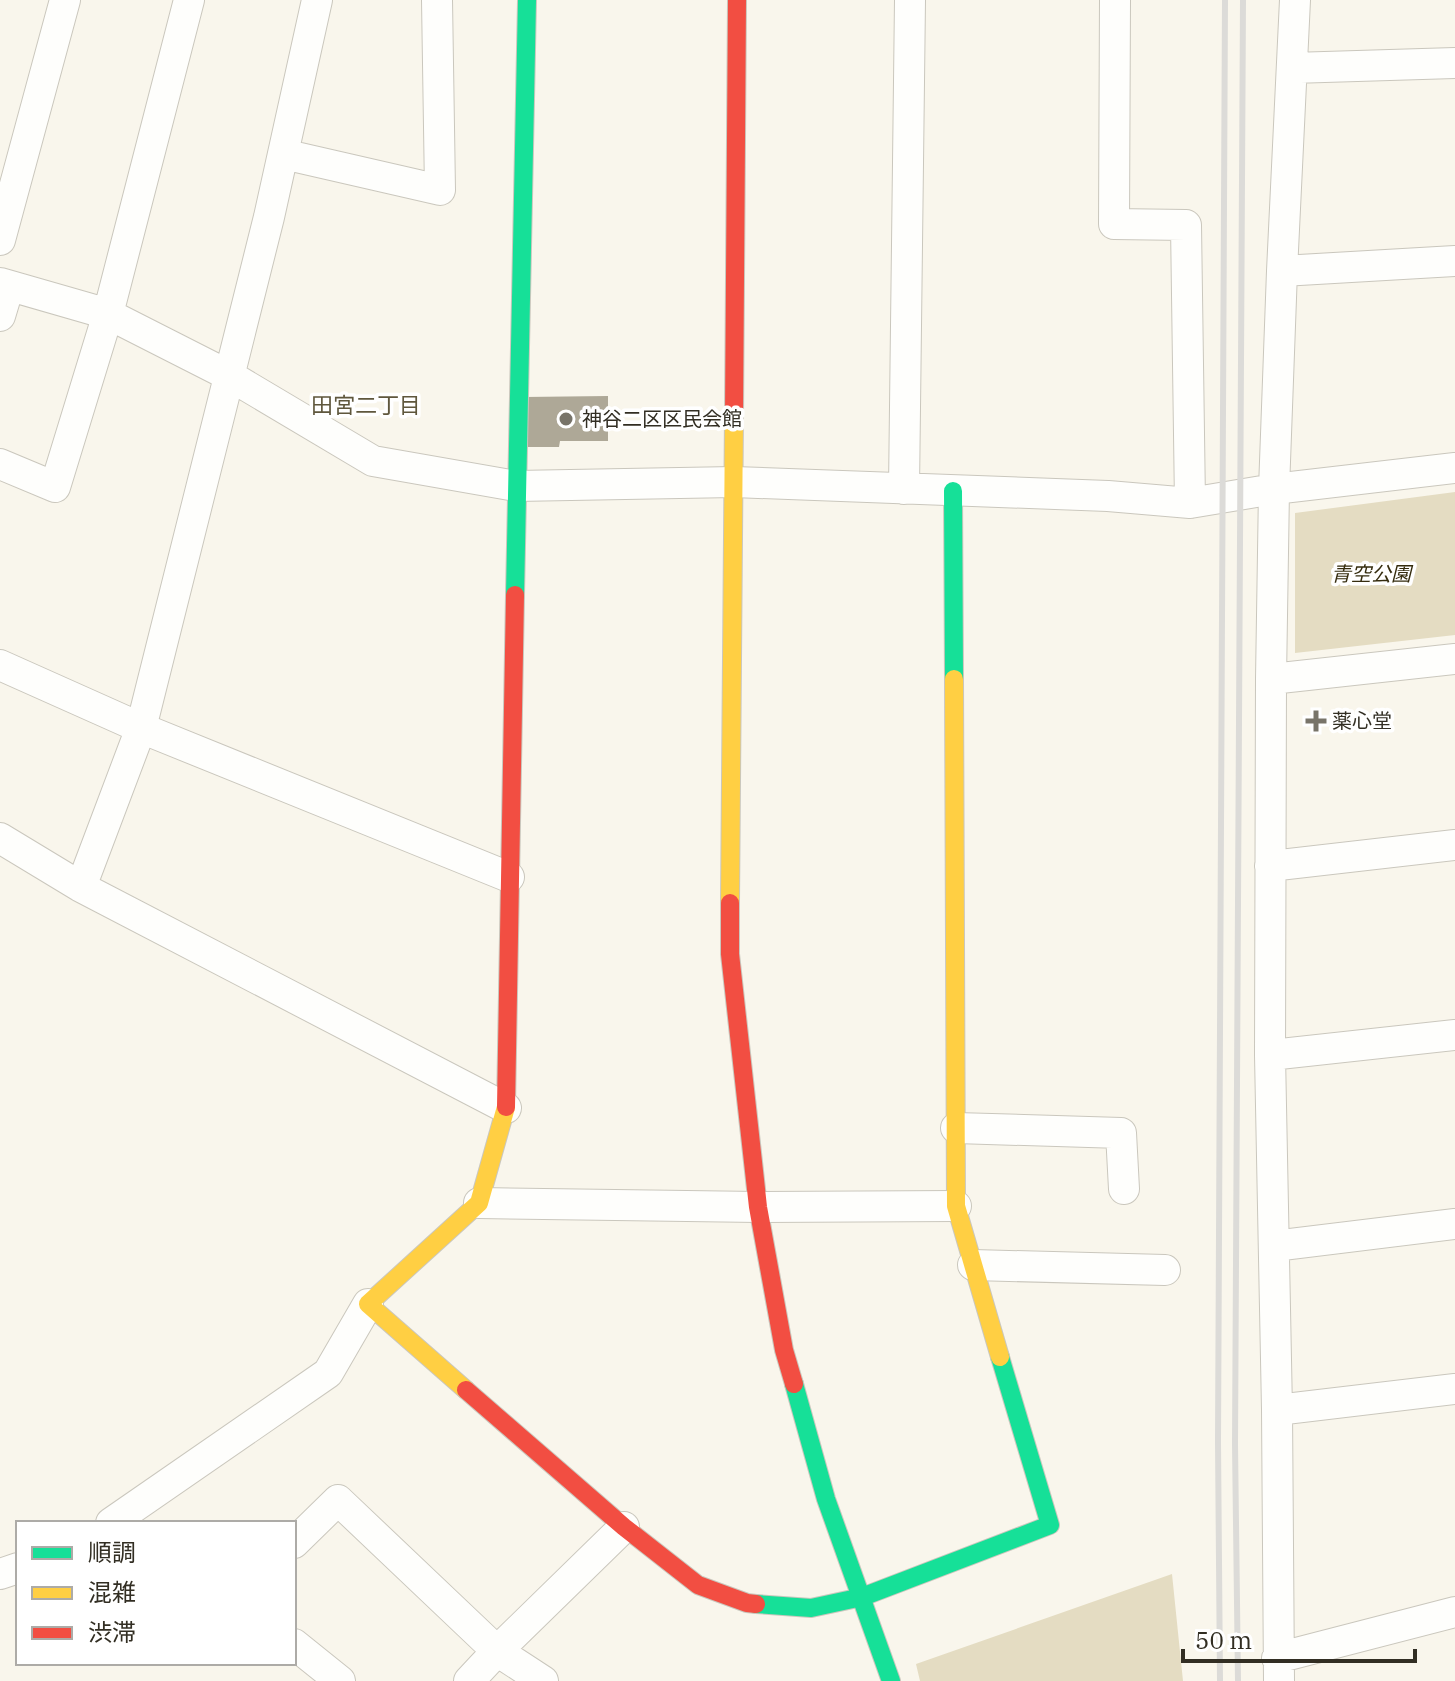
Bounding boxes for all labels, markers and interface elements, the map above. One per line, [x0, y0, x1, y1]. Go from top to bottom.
district label: 田宮二丁目 [311, 390, 421, 419]
place label: 神谷二区区民会館 [582, 405, 742, 432]
marker: 神谷二区区民会館 [557, 410, 575, 428]
park label: 青空公園 [1331, 560, 1414, 587]
place label: 薬心堂 [1332, 707, 1392, 734]
marker: 薬心堂 [1307, 712, 1325, 730]
legend [16, 1521, 296, 1665]
text: 順調 [88, 1536, 136, 1568]
text: 混雑 [88, 1576, 136, 1608]
scale bar [1183, 1613, 1415, 1663]
text: 渋滞 [88, 1616, 136, 1648]
text: 50 m [1195, 1624, 1252, 1656]

